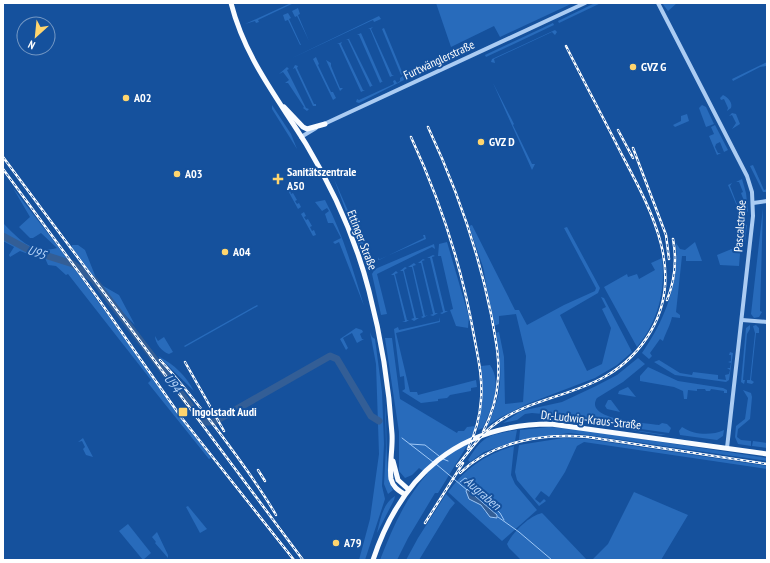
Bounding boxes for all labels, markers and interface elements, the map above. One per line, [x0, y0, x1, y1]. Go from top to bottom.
north arrow [16, 16, 56, 56]
text: N [26, 37, 37, 52]
street label: Furtwänglerstraße [401, 37, 477, 83]
place label: GVZ G [641, 59, 666, 74]
marker: GVZ G [628, 62, 638, 72]
place label: A02 [133, 90, 151, 105]
marker: A02 [121, 93, 131, 103]
place label: GVZ D [489, 134, 515, 149]
marker: GVZ D [476, 137, 486, 147]
place label: Sanitätszentrale A50 [286, 164, 357, 193]
place label: A03 [184, 166, 203, 181]
marker: A03 [172, 169, 182, 179]
marker: Sanitätszentrale A50 [272, 173, 284, 185]
street label: Pascalstraße [730, 199, 749, 252]
street label: Ettinger Straße [344, 208, 381, 272]
water label: U95 [25, 241, 49, 264]
place label: A04 [232, 244, 251, 259]
marker: A04 [220, 247, 230, 257]
water label: U94 [160, 371, 186, 397]
place label: Ingolstadt Audi [192, 404, 257, 419]
marker: Ingolstadt Audi [177, 406, 189, 418]
street label: Dr.-Ludwig-Kraus-Straße [540, 407, 642, 432]
water label: Augraben [461, 473, 505, 515]
place label: A79 [343, 535, 362, 550]
marker: A79 [331, 538, 341, 548]

